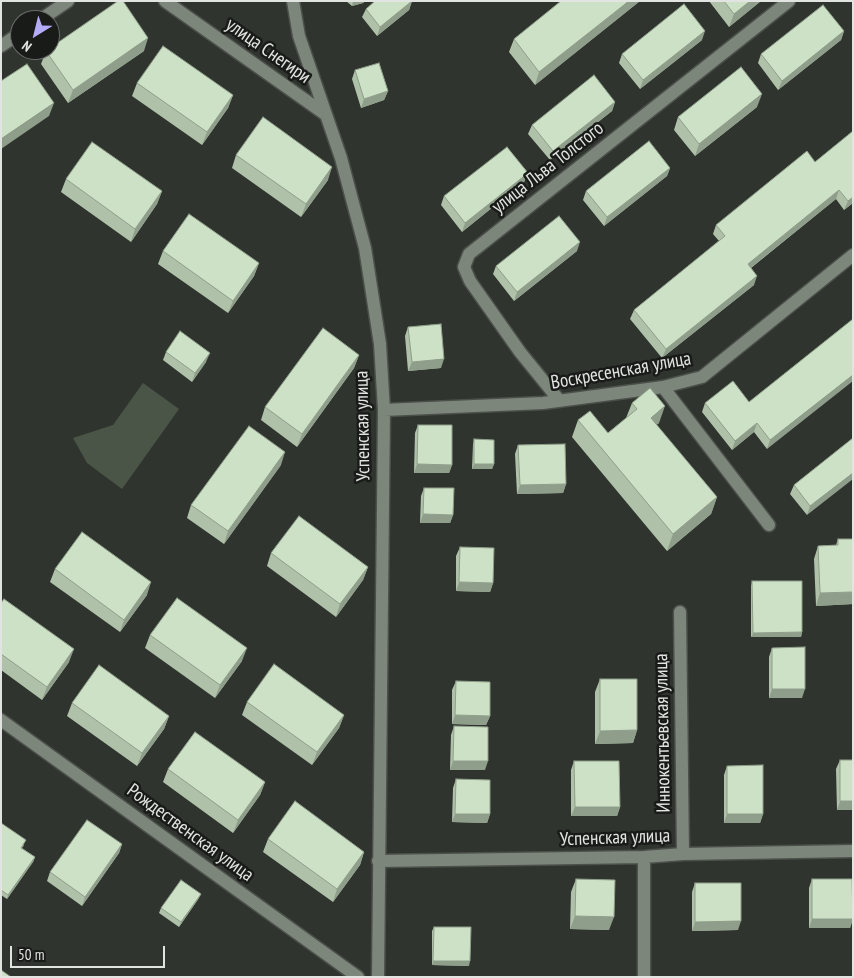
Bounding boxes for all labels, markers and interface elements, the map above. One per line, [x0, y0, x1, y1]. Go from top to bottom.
north arrow [10, 10, 60, 60]
street label: улица Снегири [221, 13, 315, 89]
text: N [18, 37, 35, 56]
street label: улица Льва Толстого [488, 117, 608, 219]
street label: Воскресенская улица [549, 347, 693, 395]
street label: Успенская улица [351, 371, 375, 481]
street label: Иннокентьевская улица [650, 653, 676, 813]
street label: Рождественская улица [122, 779, 258, 887]
street label: Успенская улица [559, 825, 671, 851]
scale bar [12, 936, 168, 968]
text: 50 m [18, 945, 44, 964]

